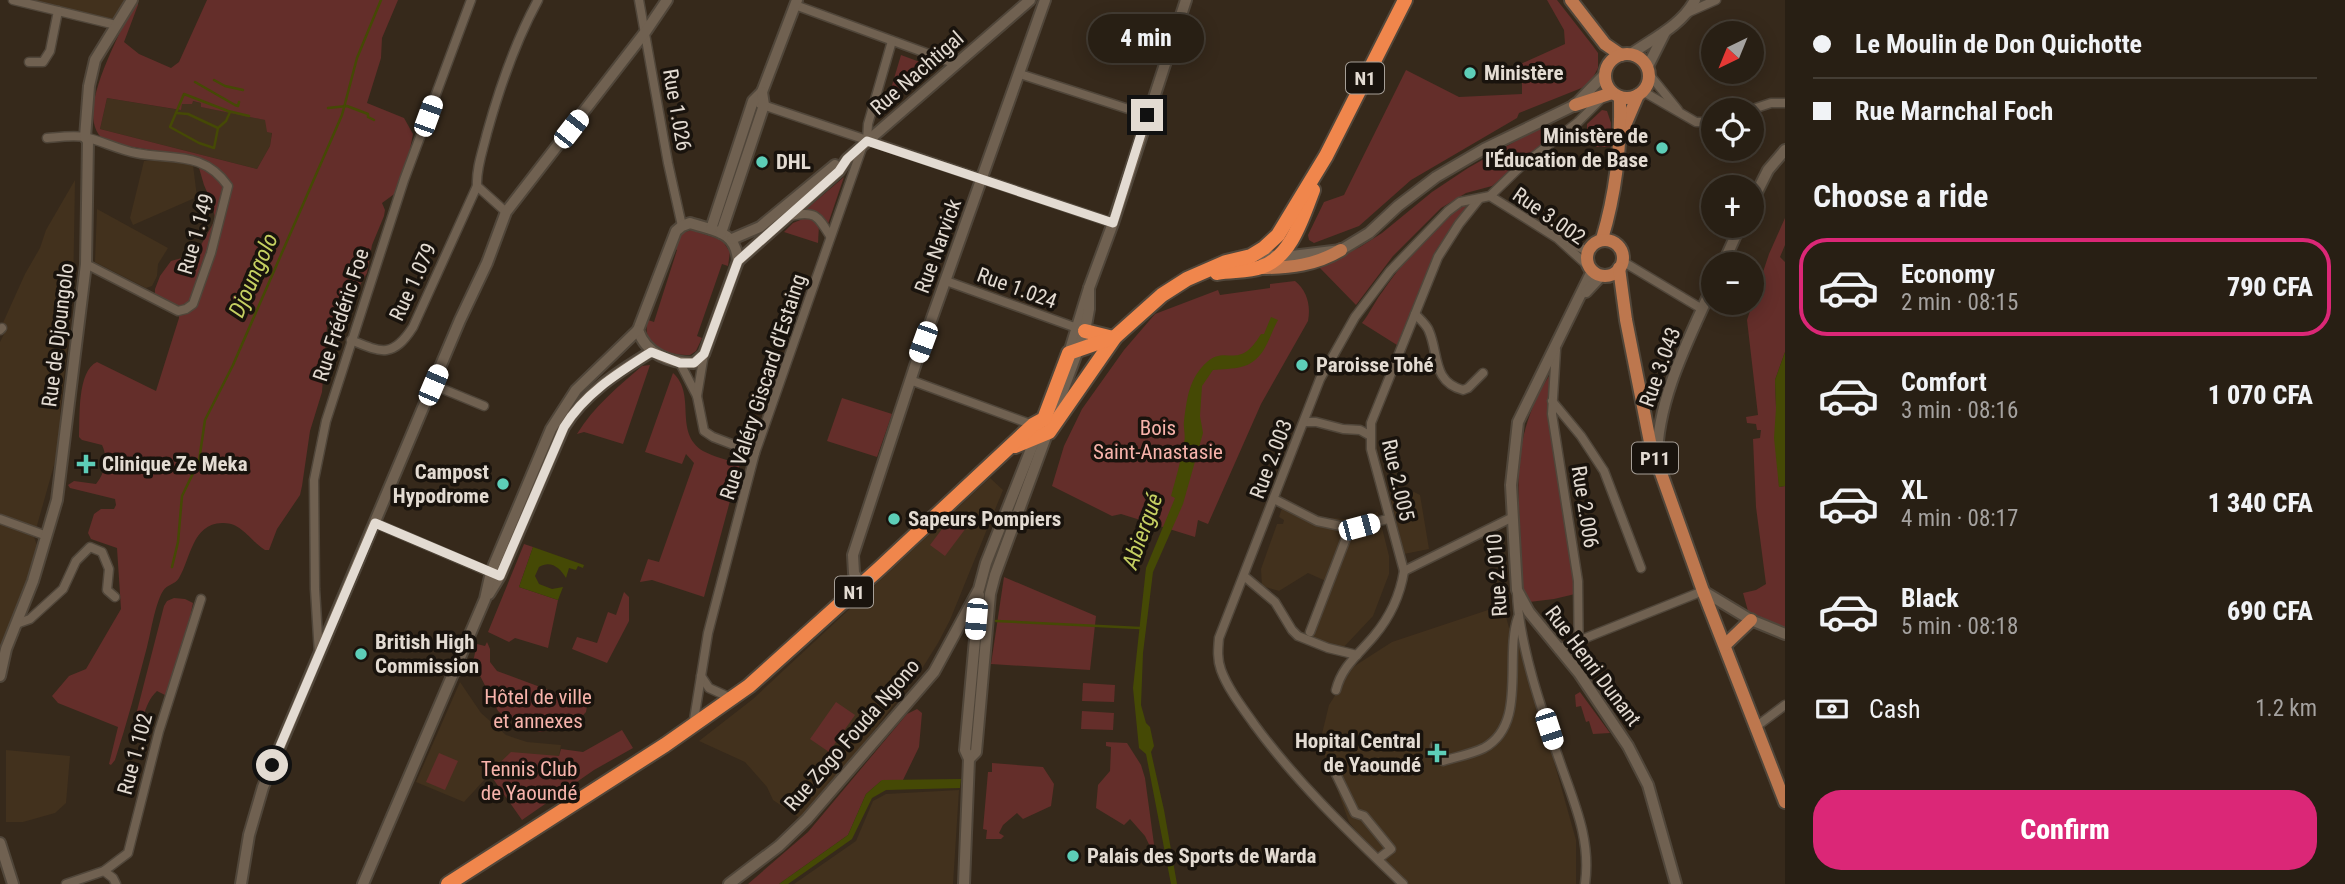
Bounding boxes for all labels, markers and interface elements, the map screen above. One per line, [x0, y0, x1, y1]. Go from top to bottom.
callout: 4 min [1089, 13, 1205, 62]
north arrow [1701, 21, 1764, 84]
map controls [1701, 21, 1764, 315]
text: 4 min [1120, 25, 1172, 52]
street label: Rue Nachtigal [866, 26, 968, 120]
text: Le Moulin de Don Quichotte [1855, 29, 2142, 59]
place label: Ministère [1484, 61, 1564, 85]
road number: N1 [1346, 62, 1384, 94]
marker: Ministère [1462, 65, 1478, 81]
street label: Rue 1.026 [658, 67, 696, 153]
car [411, 93, 446, 139]
text: Rue Marnchal Foch [1855, 96, 2053, 126]
button: locate [1701, 98, 1764, 161]
route end [1131, 99, 1163, 131]
car [550, 106, 593, 152]
place label: Ministère de l'Éducation de Base [1485, 124, 1648, 172]
marker: Ministère de l'Éducation de Base [1654, 140, 1670, 156]
place label: DHL [776, 150, 811, 174]
marker: DHL [754, 154, 770, 170]
button: + [1701, 175, 1764, 238]
text: Choose a ride [1813, 177, 1988, 215]
street label: Rue 3.002 [1508, 182, 1590, 250]
street label: Rue 1.149 [173, 191, 219, 277]
street label: Rue Narvick [910, 195, 966, 296]
water label: Djoungolo [223, 229, 284, 321]
street label: Rue 1.079 [385, 239, 441, 325]
street label: Rue Frédéric Foe [308, 245, 374, 384]
button: − [1701, 252, 1764, 315]
icon: car [1817, 256, 1880, 319]
text: Economy [1901, 259, 1995, 289]
street label: Rue de Djoungolo [37, 262, 79, 408]
street label: Rue 1.024 [974, 263, 1060, 313]
street label: Rue Valéry Giscard d'Estaing [715, 271, 811, 503]
text: 790 CFA [2227, 272, 2313, 302]
text: 2 min · 08:15 [1901, 289, 2018, 316]
car [906, 319, 941, 365]
street label: Rue 3.043 [1635, 324, 1685, 410]
place label: Paroisse Tohé [1316, 353, 1434, 377]
marker: Paroisse Tohé [1294, 357, 1310, 373]
car [416, 362, 451, 408]
icon: car [1817, 364, 1880, 427]
text: Comfort [1901, 367, 1987, 397]
text: 1 070 CFA [2208, 380, 2313, 410]
text: 3 min · 08:16 [1901, 397, 2018, 424]
park label: Bois Saint-Anastasie [1093, 416, 1223, 464]
street label: Rue 2.003 [1245, 416, 1297, 502]
street label: Rue 2.005 [1377, 437, 1419, 523]
road number: P11 [1632, 442, 1678, 474]
place label: Clinique Ze Meka [102, 452, 248, 476]
marker: Clinique Ze Meka [76, 454, 96, 474]
place label: Campost Hypodrome [393, 460, 489, 508]
street label: Rue 2.006 [1567, 464, 1603, 550]
icon: car [1817, 472, 1880, 535]
text: XL [1901, 475, 1928, 505]
marker: Campost Hypodrome [495, 476, 511, 492]
text: 1 340 CFA [2208, 488, 2313, 518]
water label: Abiergué [1116, 489, 1169, 574]
text: 4 min · 08:17 [1901, 505, 2018, 532]
place label: Sapeurs Pompiers [908, 507, 1061, 531]
marker: Sapeurs Pompiers [886, 511, 902, 527]
car [1336, 511, 1383, 543]
street label: Rue 2.010 [1482, 533, 1512, 617]
road number: N1 [835, 576, 873, 608]
icon: car [1817, 580, 1880, 643]
text: Black [1901, 583, 1959, 613]
text: 690 CFA [2227, 596, 2313, 626]
car [964, 597, 989, 641]
street label: Rue Henri Dunant [1540, 601, 1646, 731]
text: 5 min · 08:18 [1901, 613, 2018, 640]
place label: British High Commission [375, 630, 479, 678]
marker: British High Commission [353, 646, 369, 662]
street label: Rue Zogo Fouda Ngono [779, 654, 925, 816]
park label: Hôtel de ville et annexes [484, 685, 592, 733]
icon: cash [1813, 690, 1851, 728]
text: Cash [1869, 694, 1921, 724]
text: 1.2 km [2255, 695, 2317, 722]
car [1533, 706, 1566, 752]
street label: Rue 1.102 [113, 711, 157, 797]
place label: Hopital Central de Yaoundé [1295, 729, 1421, 777]
marker: Hopital Central de Yaoundé [1427, 743, 1447, 763]
route start [256, 749, 288, 781]
park label: Tennis Club de Yaoundé [481, 757, 577, 805]
button: Confirm [1813, 790, 2317, 870]
place label: Palais des Sports de Warda [1087, 844, 1317, 868]
marker: Palais des Sports de Warda [1065, 848, 1081, 864]

